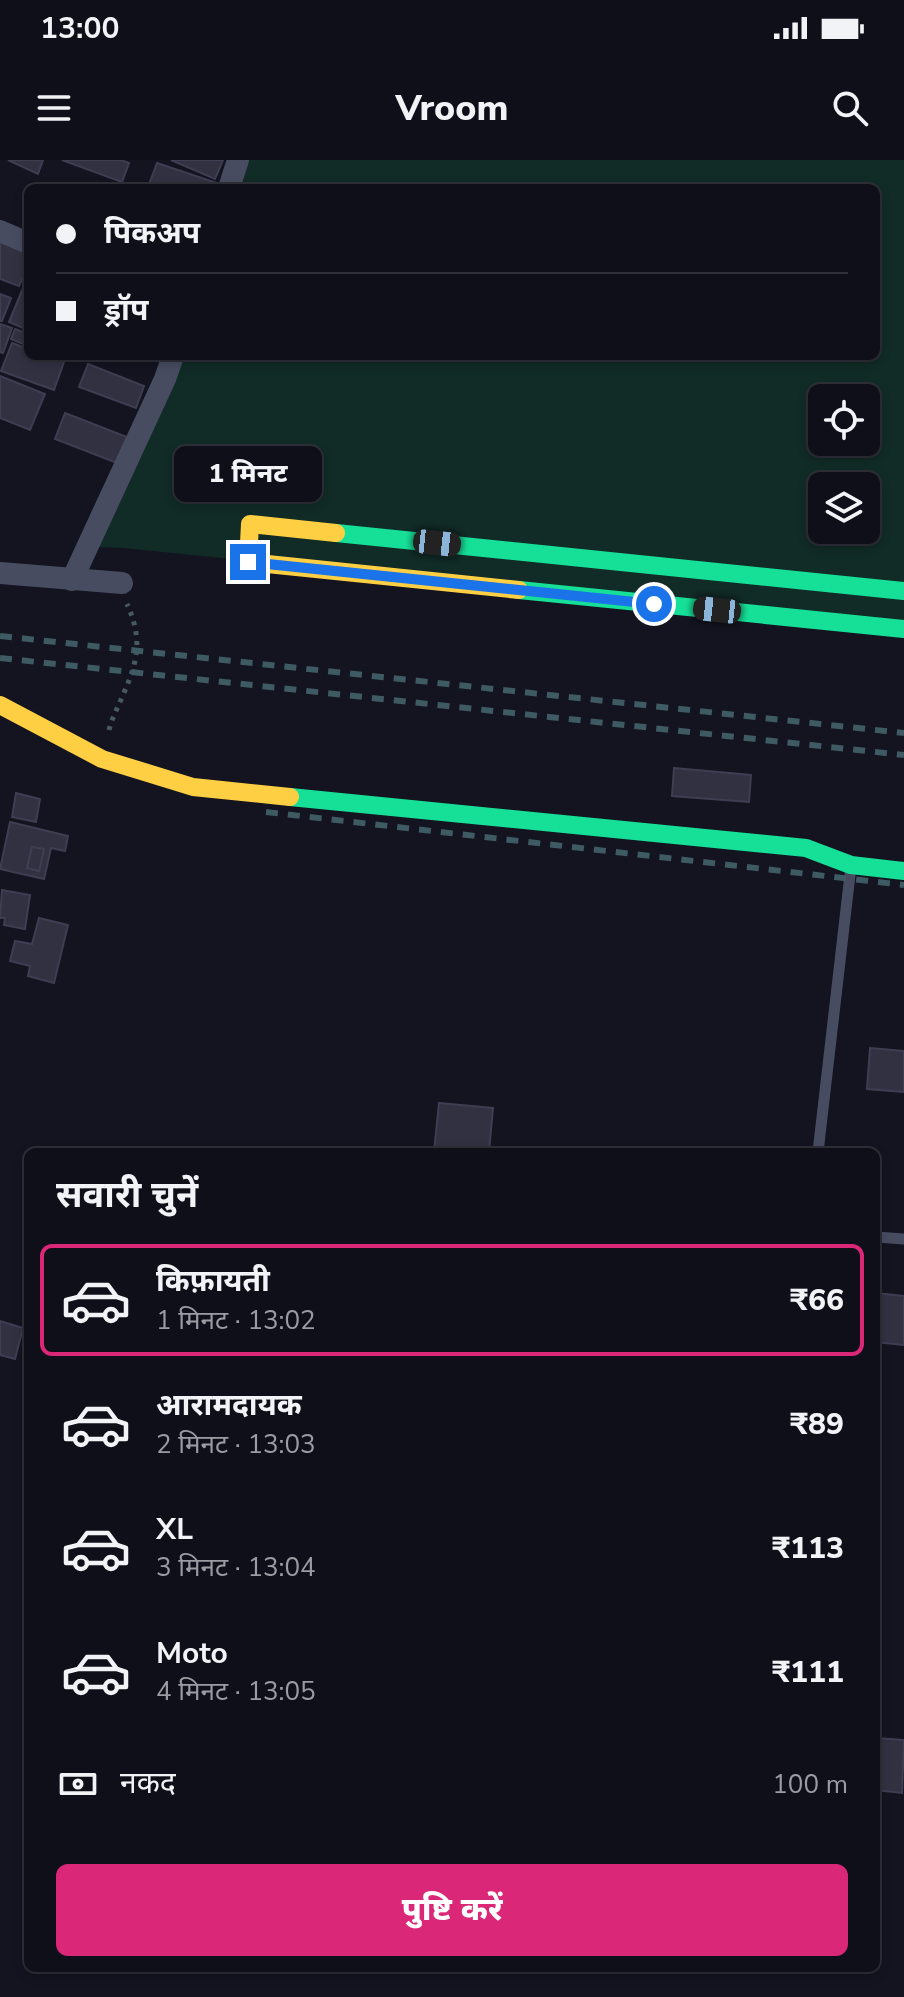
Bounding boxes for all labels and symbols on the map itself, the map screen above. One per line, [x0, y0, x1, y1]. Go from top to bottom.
callout: 1 मिनट [174, 446, 322, 502]
car [412, 529, 462, 557]
route end [230, 544, 266, 580]
route start [636, 586, 672, 622]
car [692, 596, 742, 624]

